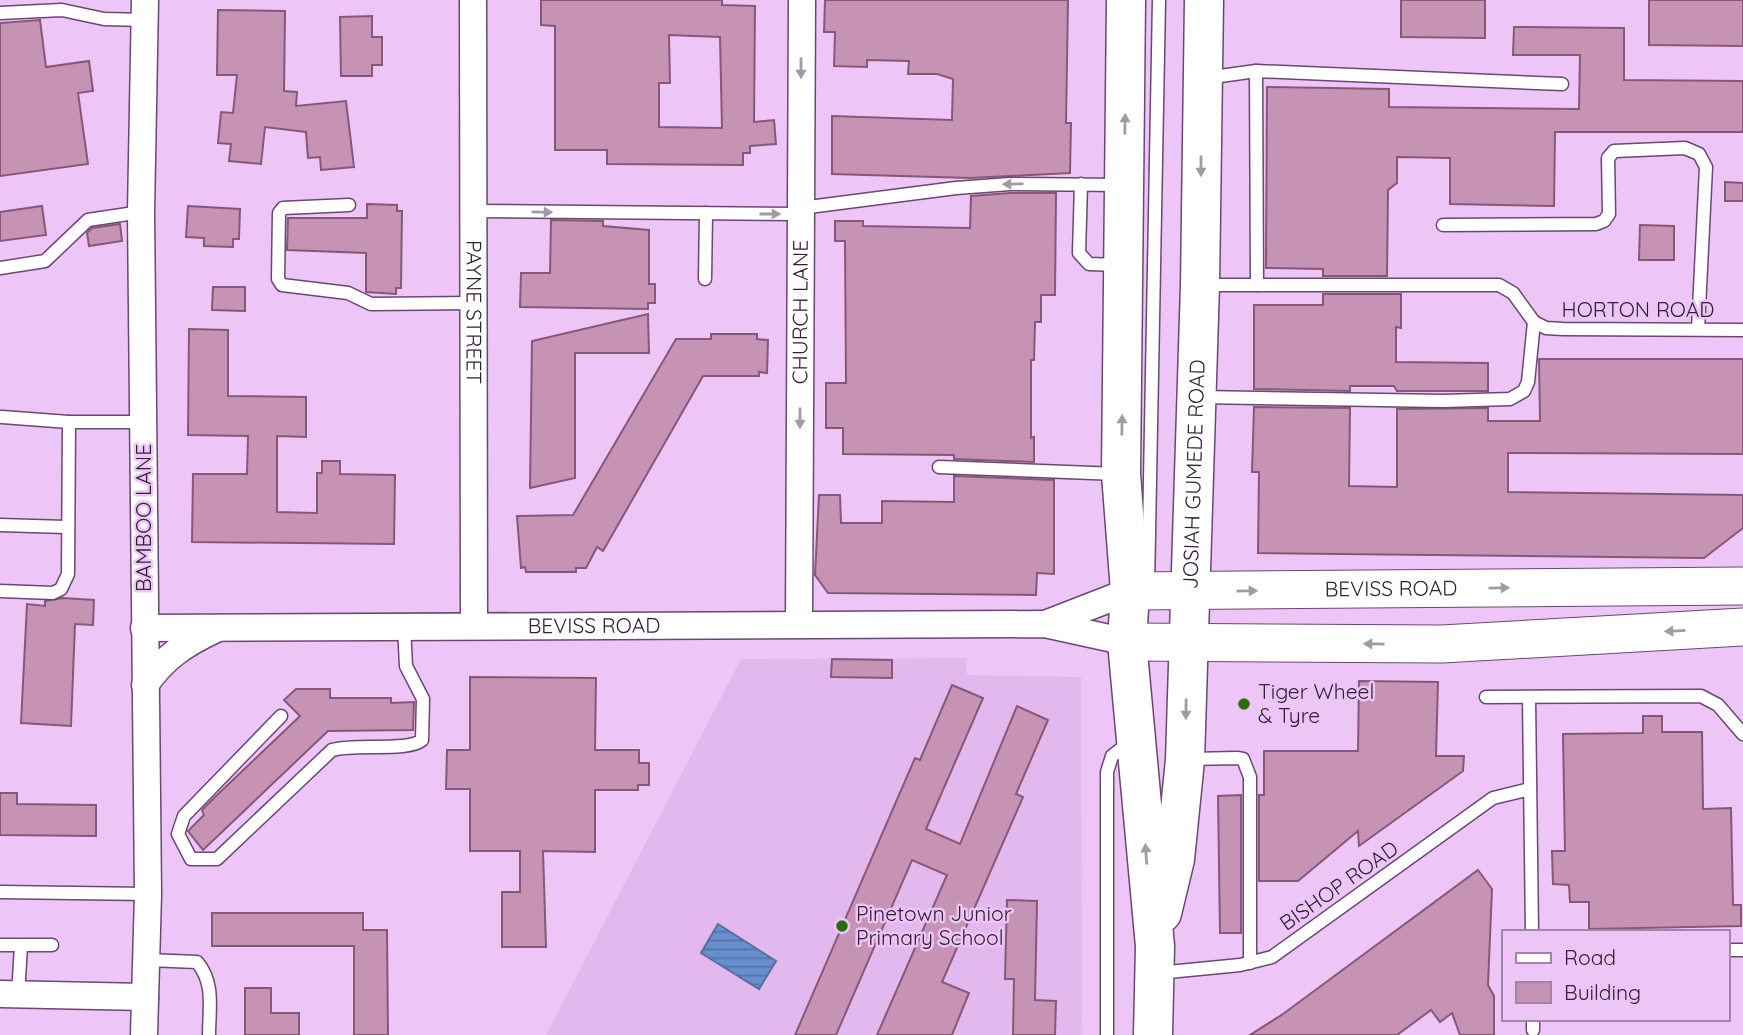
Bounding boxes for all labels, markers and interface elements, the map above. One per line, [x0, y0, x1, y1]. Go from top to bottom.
one-way arrow [795, 57, 807, 79]
one-way arrow [1119, 113, 1131, 135]
one-way arrow [1195, 155, 1207, 177]
one-way arrow [1001, 179, 1023, 190]
one-way arrow [532, 206, 554, 218]
one-way arrow [759, 208, 781, 220]
street label: PAYNE STREET [461, 240, 488, 384]
street label: CHURCH LANE [786, 240, 813, 384]
street label: HORTON ROAD [1562, 296, 1714, 322]
street label: JOSIAH GUMEDE ROAD [1176, 359, 1210, 589]
one-way arrow [794, 407, 806, 429]
one-way arrow [1116, 414, 1128, 436]
street label: BAMBOO LANE [130, 444, 156, 592]
street label: BEVISS ROAD [1325, 574, 1457, 601]
one-way arrow [1488, 583, 1510, 594]
one-way arrow [1236, 585, 1258, 597]
street label: BEVISS ROAD [528, 612, 660, 638]
one-way arrow [1664, 625, 1686, 636]
one-way arrow [1363, 638, 1385, 649]
place label: Tiger Wheel & Tyre [1258, 678, 1374, 728]
marker: Tiger Wheel & Tyre [1236, 696, 1252, 712]
one-way arrow [1181, 699, 1192, 721]
street label: BISHOP ROAD [1274, 835, 1403, 936]
one-way arrow [1140, 842, 1151, 864]
place label: Pinetown Junior Primary School [856, 900, 1012, 950]
marker: Pinetown Junior Primary School [834, 918, 850, 934]
legend [1502, 930, 1729, 1021]
text: Road [1564, 944, 1616, 970]
text: Building [1564, 979, 1641, 1005]

